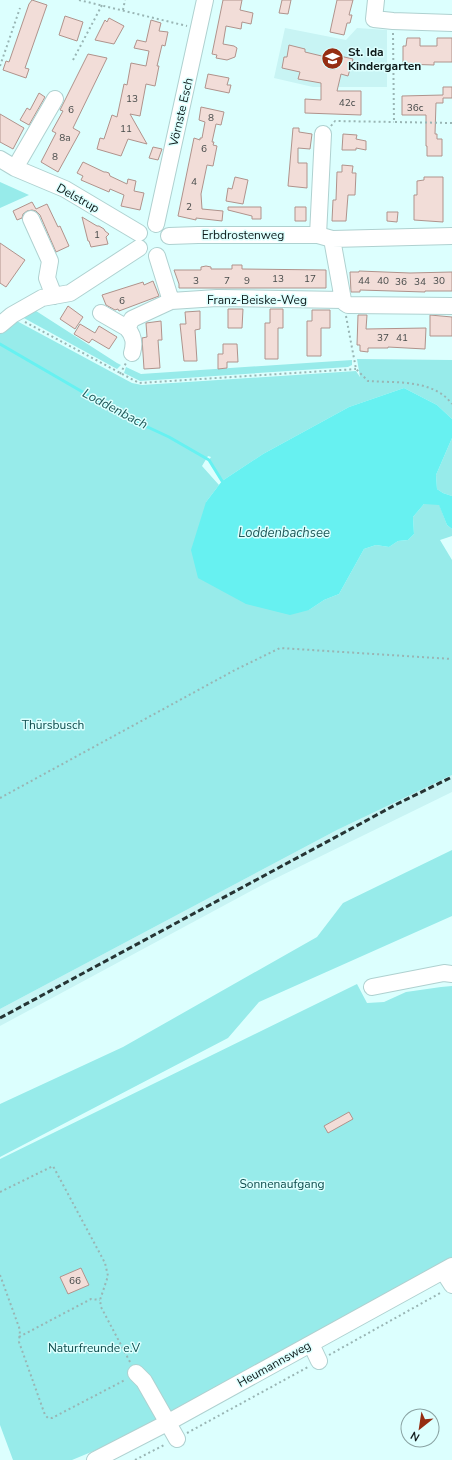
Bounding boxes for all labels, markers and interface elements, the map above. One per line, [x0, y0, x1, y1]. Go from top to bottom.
place label: St. Ida Kindergarten [348, 44, 421, 74]
school or university icon: St. Ida Kindergarten [320, 46, 346, 72]
street label: Vörnste Esch [165, 76, 197, 149]
house number: 13 [126, 92, 138, 106]
house number: 42c [339, 96, 356, 110]
house number: 36c [407, 101, 424, 115]
house number: 6 [68, 103, 74, 117]
house number: 8 [208, 111, 214, 125]
house number: 11 [120, 122, 132, 136]
house number: 8a [59, 131, 71, 145]
house number: 6 [201, 142, 207, 156]
house number: 8 [52, 150, 58, 164]
house number: 4 [191, 175, 197, 189]
street label: Delstrup [54, 180, 102, 216]
house number: 2 [186, 200, 192, 214]
street label: Erbdrostenweg [202, 227, 284, 243]
house number: 1 [94, 228, 100, 242]
house number: 13 [272, 272, 284, 286]
house number: 17 [304, 272, 316, 286]
house number: 3 [193, 274, 199, 288]
house number: 7 [224, 274, 230, 288]
house number: 9 [244, 274, 250, 288]
house number: 44 [358, 274, 370, 288]
house number: 40 [377, 274, 389, 288]
house number: 30 [433, 274, 445, 288]
house number: 36 [395, 275, 407, 289]
house number: 34 [414, 275, 426, 289]
street label: Franz-Beiske-Weg [207, 292, 307, 308]
house number: 6 [119, 294, 125, 308]
house number: 37 [377, 331, 389, 345]
house number: 41 [396, 331, 408, 345]
water label: Loddenbach [79, 384, 151, 434]
water label: Loddenbachsee [238, 524, 330, 542]
park label: Thürsbusch [22, 717, 84, 733]
park label: Sonnenaufgang [239, 1176, 325, 1192]
house number: 66 [69, 1274, 81, 1288]
street label: Heumannsweg [234, 1337, 314, 1391]
park label: Naturfreunde e.V [48, 1340, 141, 1356]
north arrow [400, 1408, 440, 1448]
text: N [408, 1428, 423, 1445]

